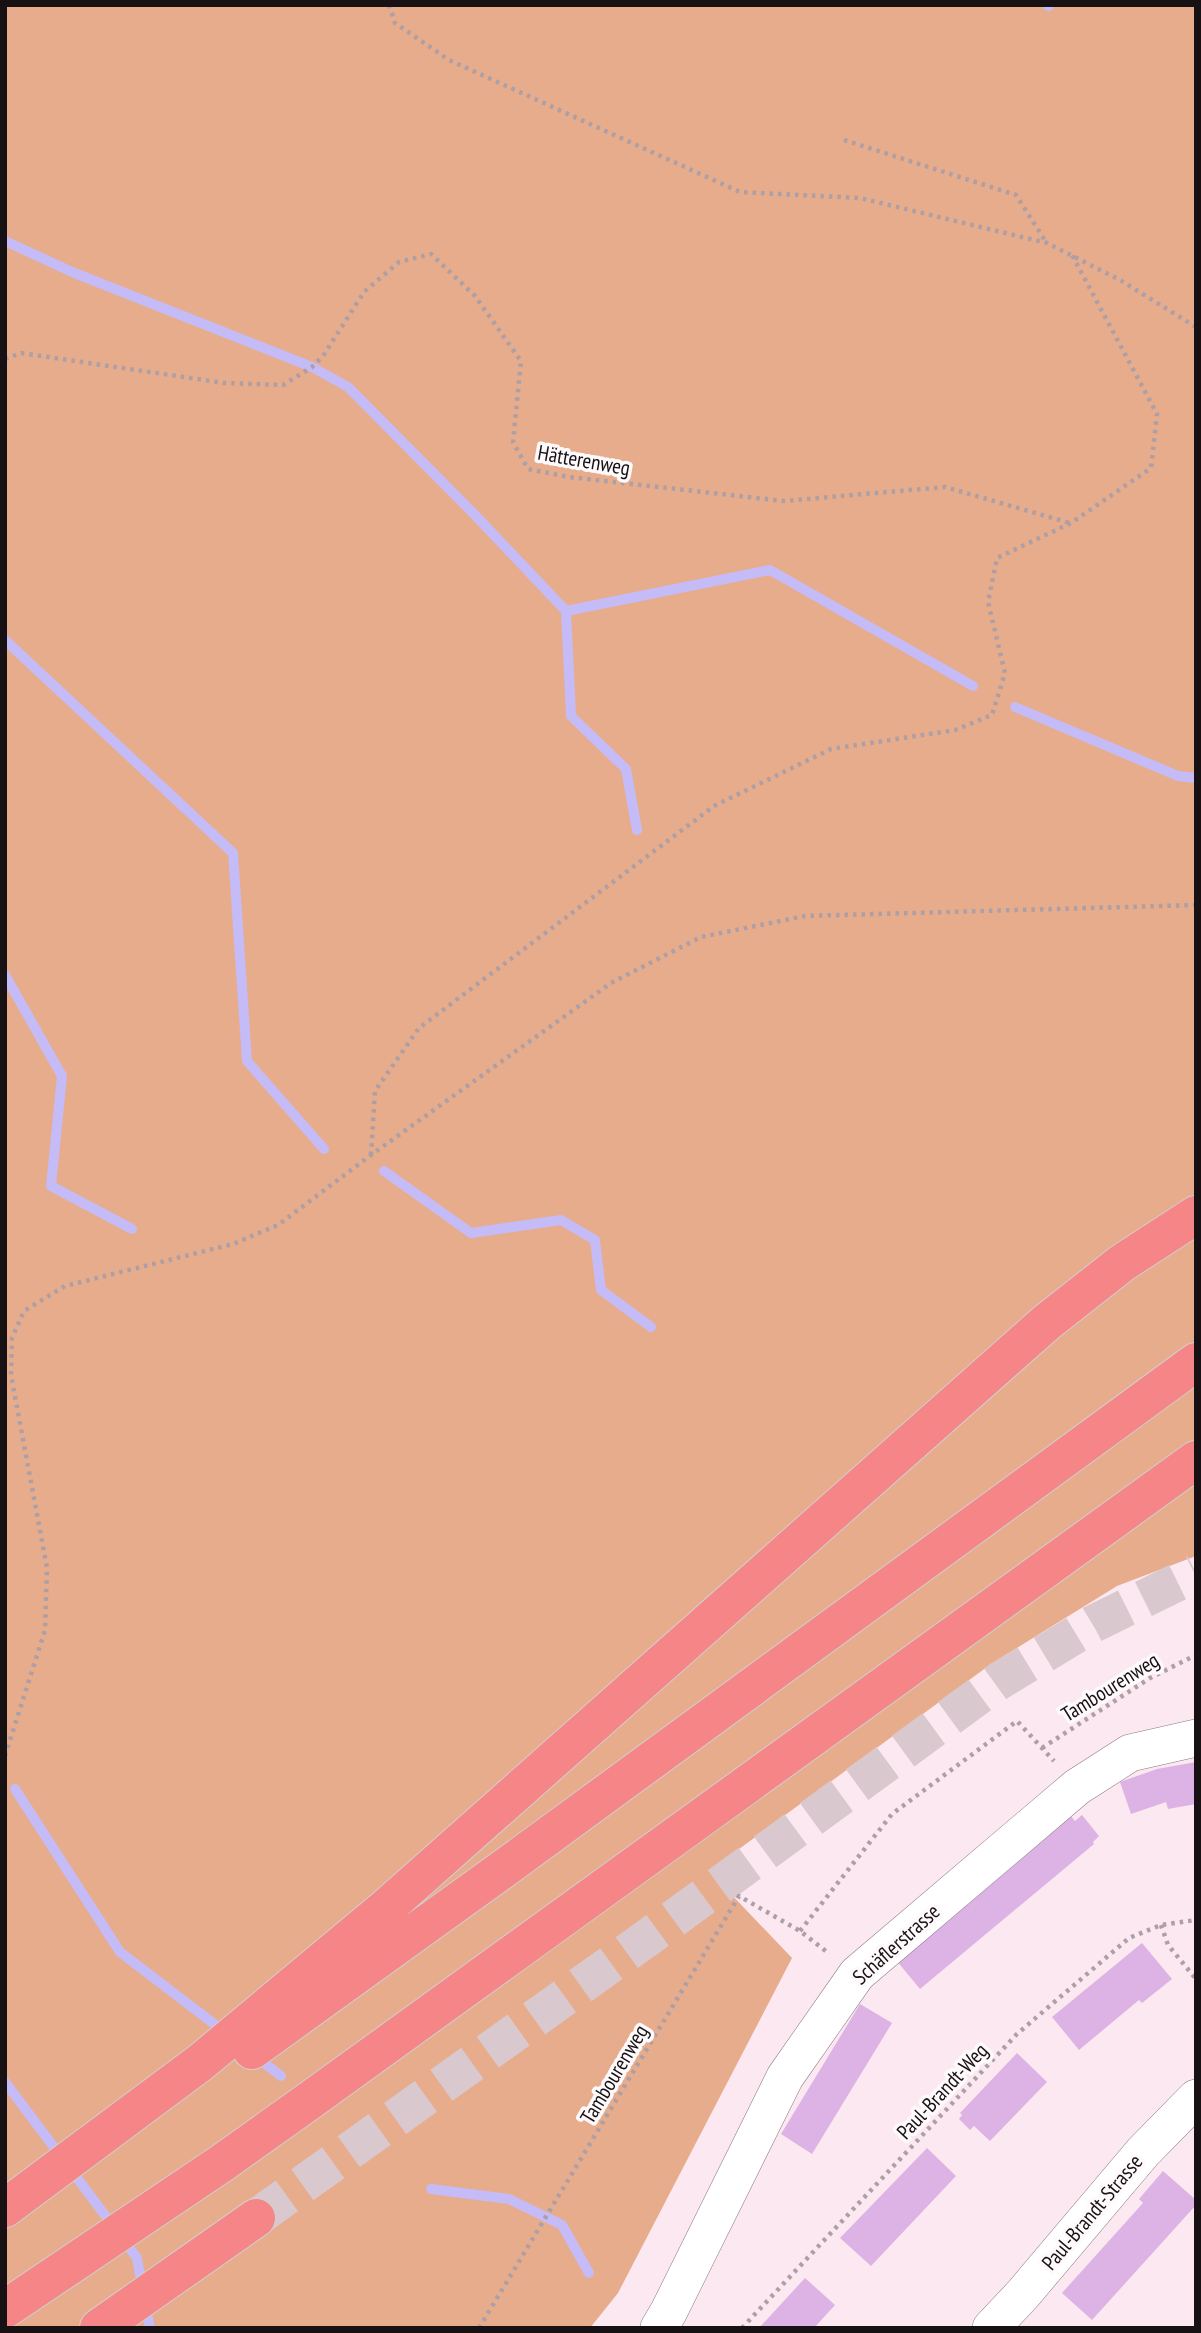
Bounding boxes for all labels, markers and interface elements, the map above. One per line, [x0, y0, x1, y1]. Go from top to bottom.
street label: Hätterenweg [536, 439, 632, 481]
street label: Tambourenweg [1056, 1646, 1164, 1728]
street label: Schäflerstrasse [847, 1898, 945, 1990]
street label: Tambourenweg [574, 2020, 654, 2128]
street label: Paul-Brandt-Weg [891, 2037, 993, 2145]
street label: Paul-Brandt-Strasse [1036, 2149, 1148, 2275]

